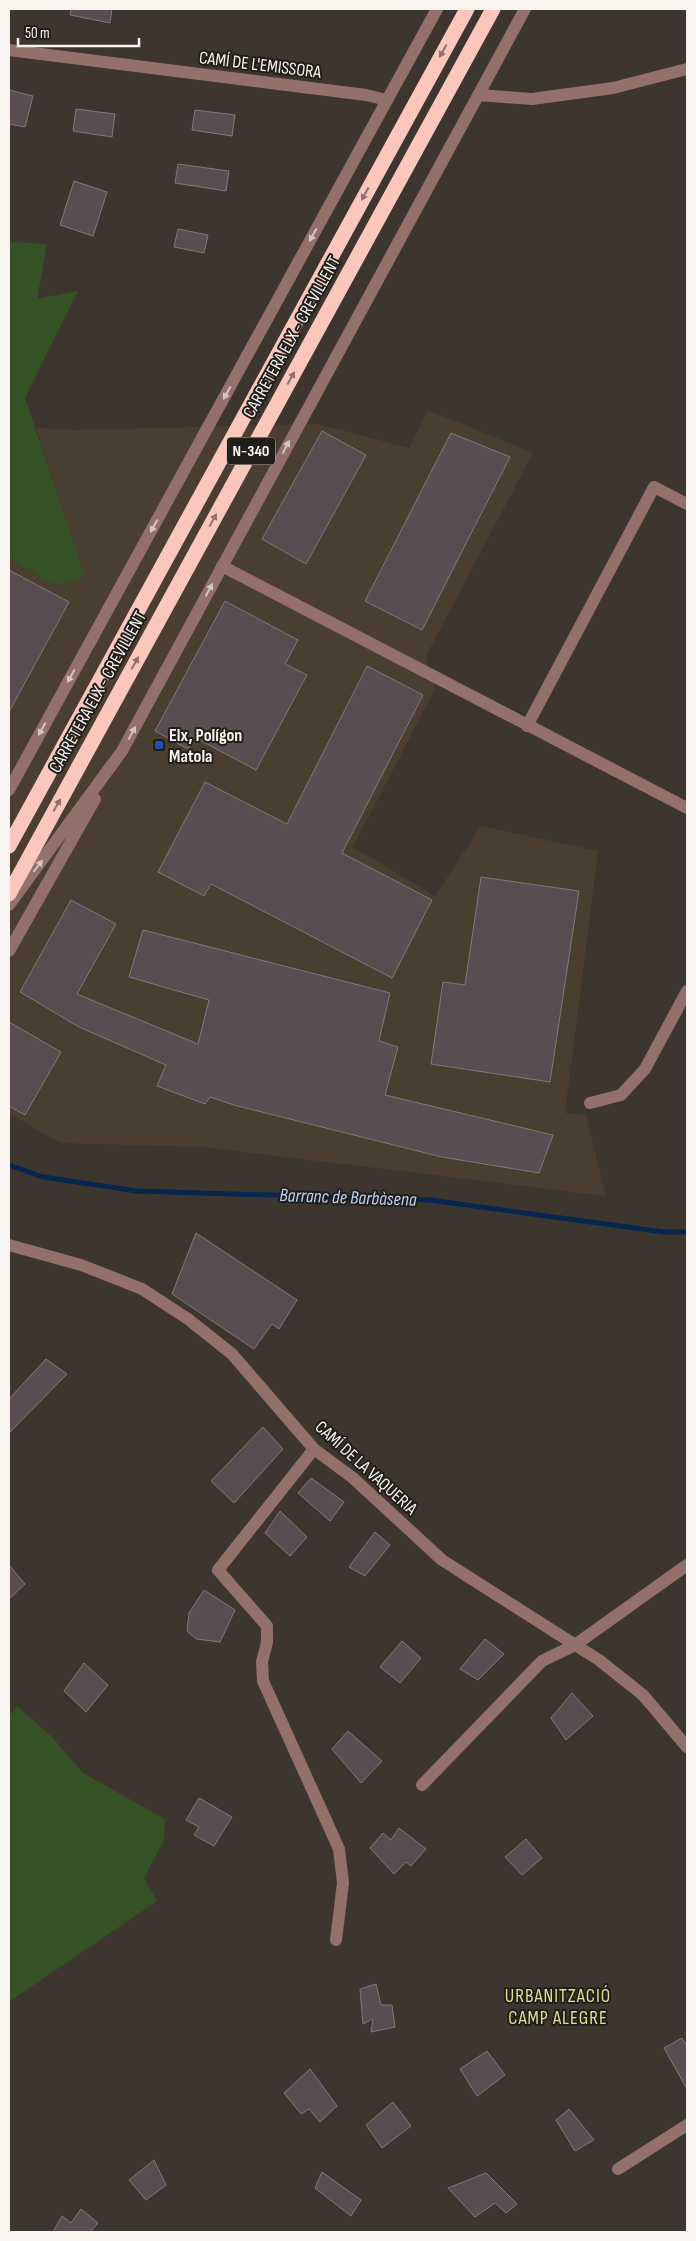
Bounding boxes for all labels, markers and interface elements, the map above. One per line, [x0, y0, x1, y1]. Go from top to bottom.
scale bar [18, 15, 139, 47]
text: 50 m [25, 24, 50, 43]
one-way arrow [439, 44, 447, 59]
street label: CAMÍ DE L'EMISSORA [198, 47, 323, 83]
one-way arrow [361, 187, 369, 201]
one-way arrow [309, 228, 318, 241]
street label: CARRETERA ELX - CREVILLENT [239, 252, 345, 422]
one-way arrow [287, 371, 296, 384]
one-way arrow [223, 385, 231, 400]
road number: N-340 [227, 438, 275, 464]
one-way arrow [282, 440, 290, 455]
one-way arrow [209, 514, 218, 527]
one-way arrow [149, 519, 158, 533]
one-way arrow [205, 583, 213, 598]
street label: CARRETERA ELX - CREVILLENT [45, 607, 151, 777]
one-way arrow [131, 656, 140, 669]
one-way arrow [67, 669, 75, 684]
one-way arrow [38, 722, 47, 735]
place label: Elx, Polígon Matola [169, 725, 242, 767]
one-way arrow [128, 726, 136, 741]
marker: Elx, Polígon Matola [153, 739, 165, 751]
one-way arrow [53, 799, 62, 812]
one-way arrow [33, 859, 43, 872]
water label: Barranc de Barbàsena [279, 1184, 417, 1212]
street label: CAMÍ DE LA VAQUERIA [311, 1417, 422, 1520]
district label: URBANITZACIÓ CAMP ALEGRE [505, 1985, 611, 2030]

